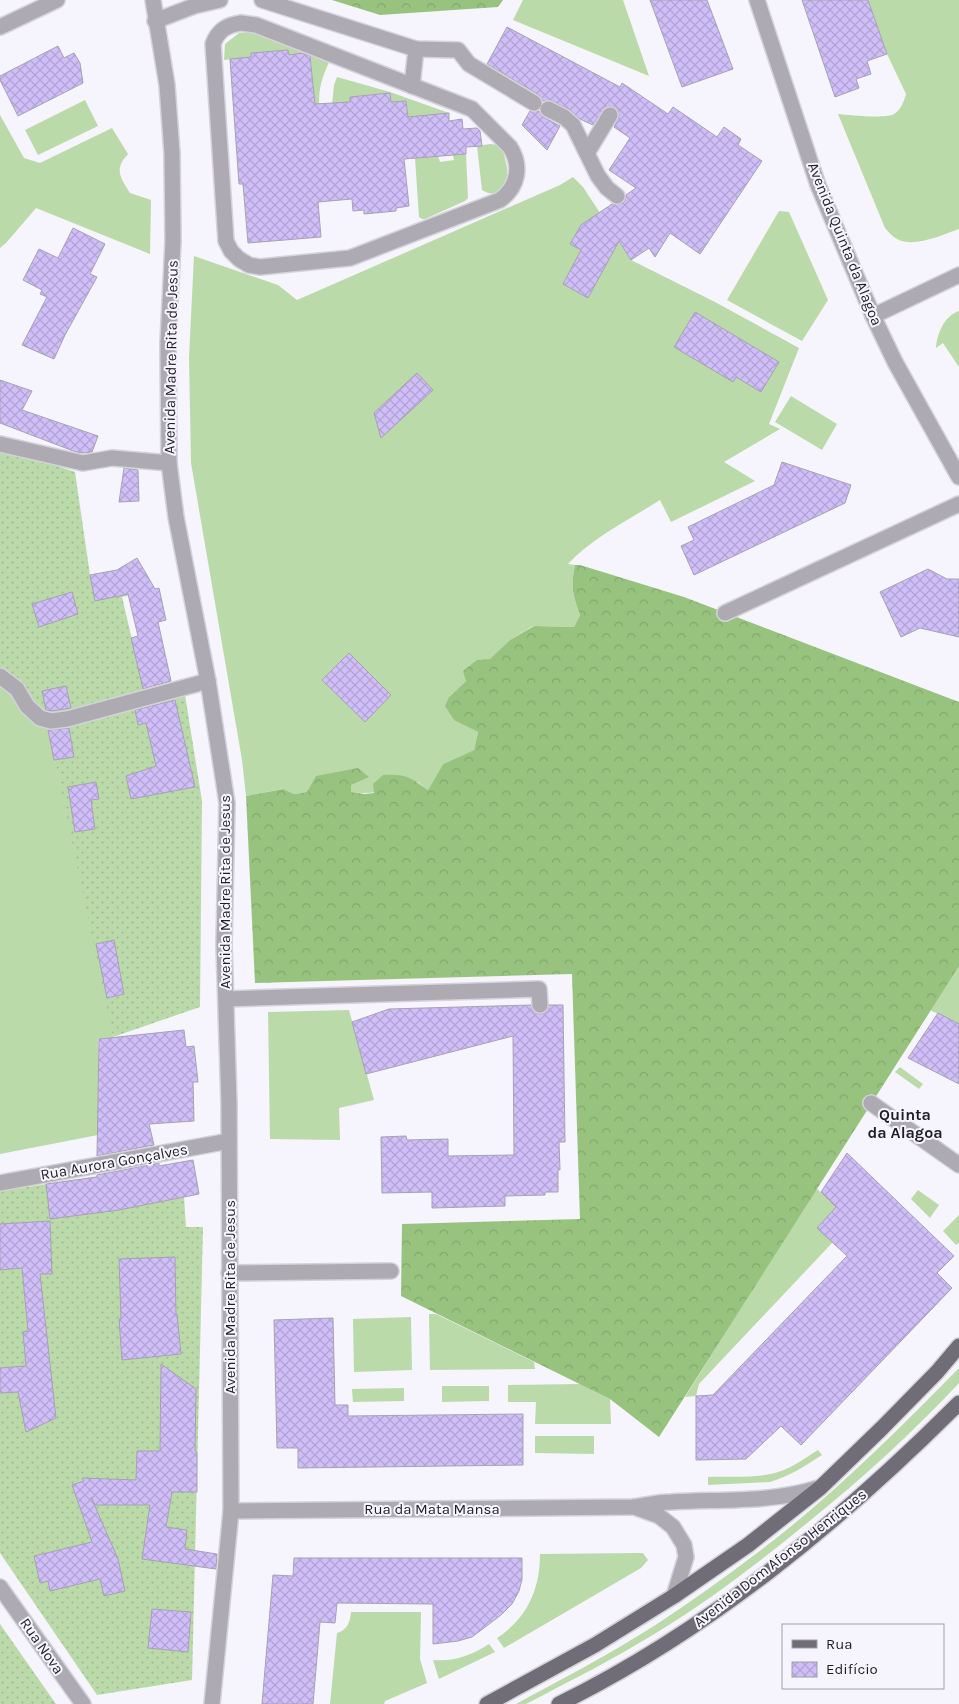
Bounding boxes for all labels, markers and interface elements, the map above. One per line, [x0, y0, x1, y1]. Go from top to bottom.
street label: Avenida Quinta da Alagoa [804, 160, 886, 328]
street label: Avenida Madre Rita de Jesus [160, 260, 182, 454]
street label: Avenida Madre Rita de Jesus [216, 795, 234, 989]
district label: Quinta da Alagoa [867, 1105, 943, 1142]
street label: Rua Aurora Gonçalves [39, 1140, 189, 1184]
street label: Avenida Madre Rita de Jesus [221, 1200, 239, 1394]
street label: Avenida Dom Afonso Henriques [690, 1485, 870, 1631]
street label: Rua da Mata Mansa [364, 1500, 500, 1518]
street label: Rua Nova [16, 1614, 68, 1678]
legend [782, 1624, 944, 1689]
text: Rua [826, 1635, 853, 1653]
text: Edifício [826, 1660, 878, 1678]

